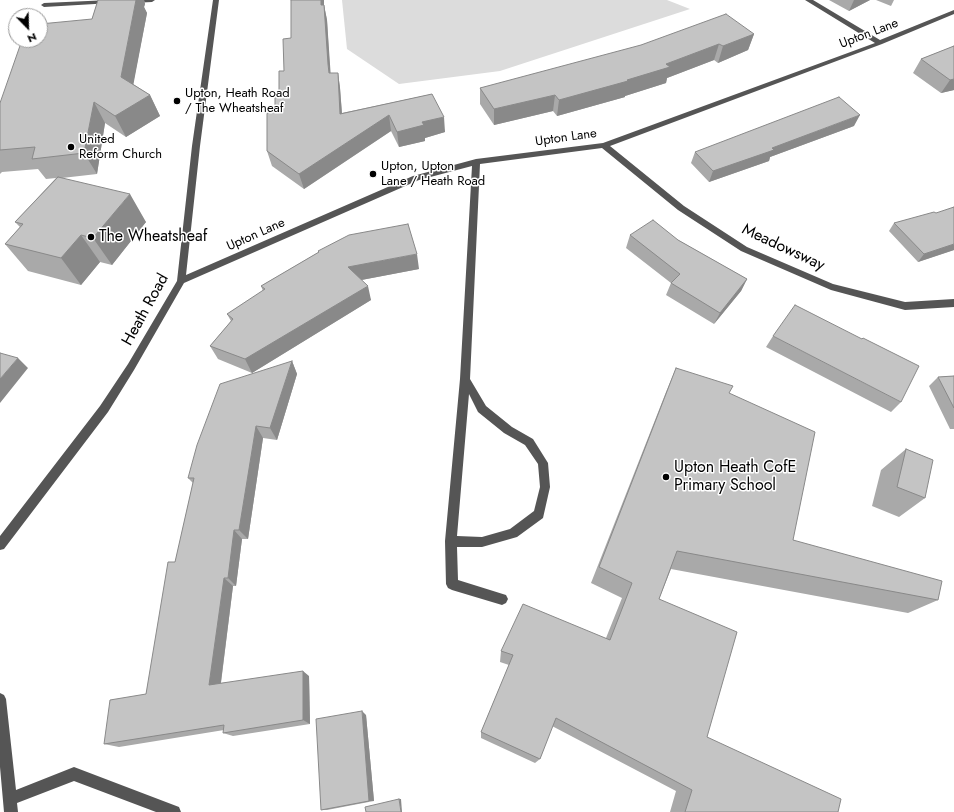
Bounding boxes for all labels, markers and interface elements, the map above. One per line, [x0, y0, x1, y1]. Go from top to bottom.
north arrow [8, 8, 48, 48]
street label: Upton Lane [837, 16, 901, 52]
text: N [25, 29, 39, 47]
place label: Upton, Heath Road / The Wheatsheaf [185, 86, 290, 117]
marker: Upton, Heath Road / The Wheatsheaf [172, 96, 182, 106]
street label: Upton Lane [534, 126, 598, 150]
place label: United Reform Church [79, 132, 162, 163]
marker: United Reform Church [66, 142, 76, 152]
place label: Upton, Upton Lane / Heath Road [381, 159, 485, 190]
marker: Upton, Upton Lane / Heath Road [368, 169, 378, 179]
street label: Upton Lane [224, 215, 288, 255]
street label: Meadowsway [738, 220, 828, 276]
place label: The Wheatsheaf [99, 227, 207, 247]
marker: The Wheatsheaf [86, 232, 96, 242]
street label: Heath Road [118, 271, 174, 349]
place label: Upton Heath CofE Primary School [674, 458, 796, 496]
marker: Upton Heath CofE Primary School [661, 472, 671, 482]

